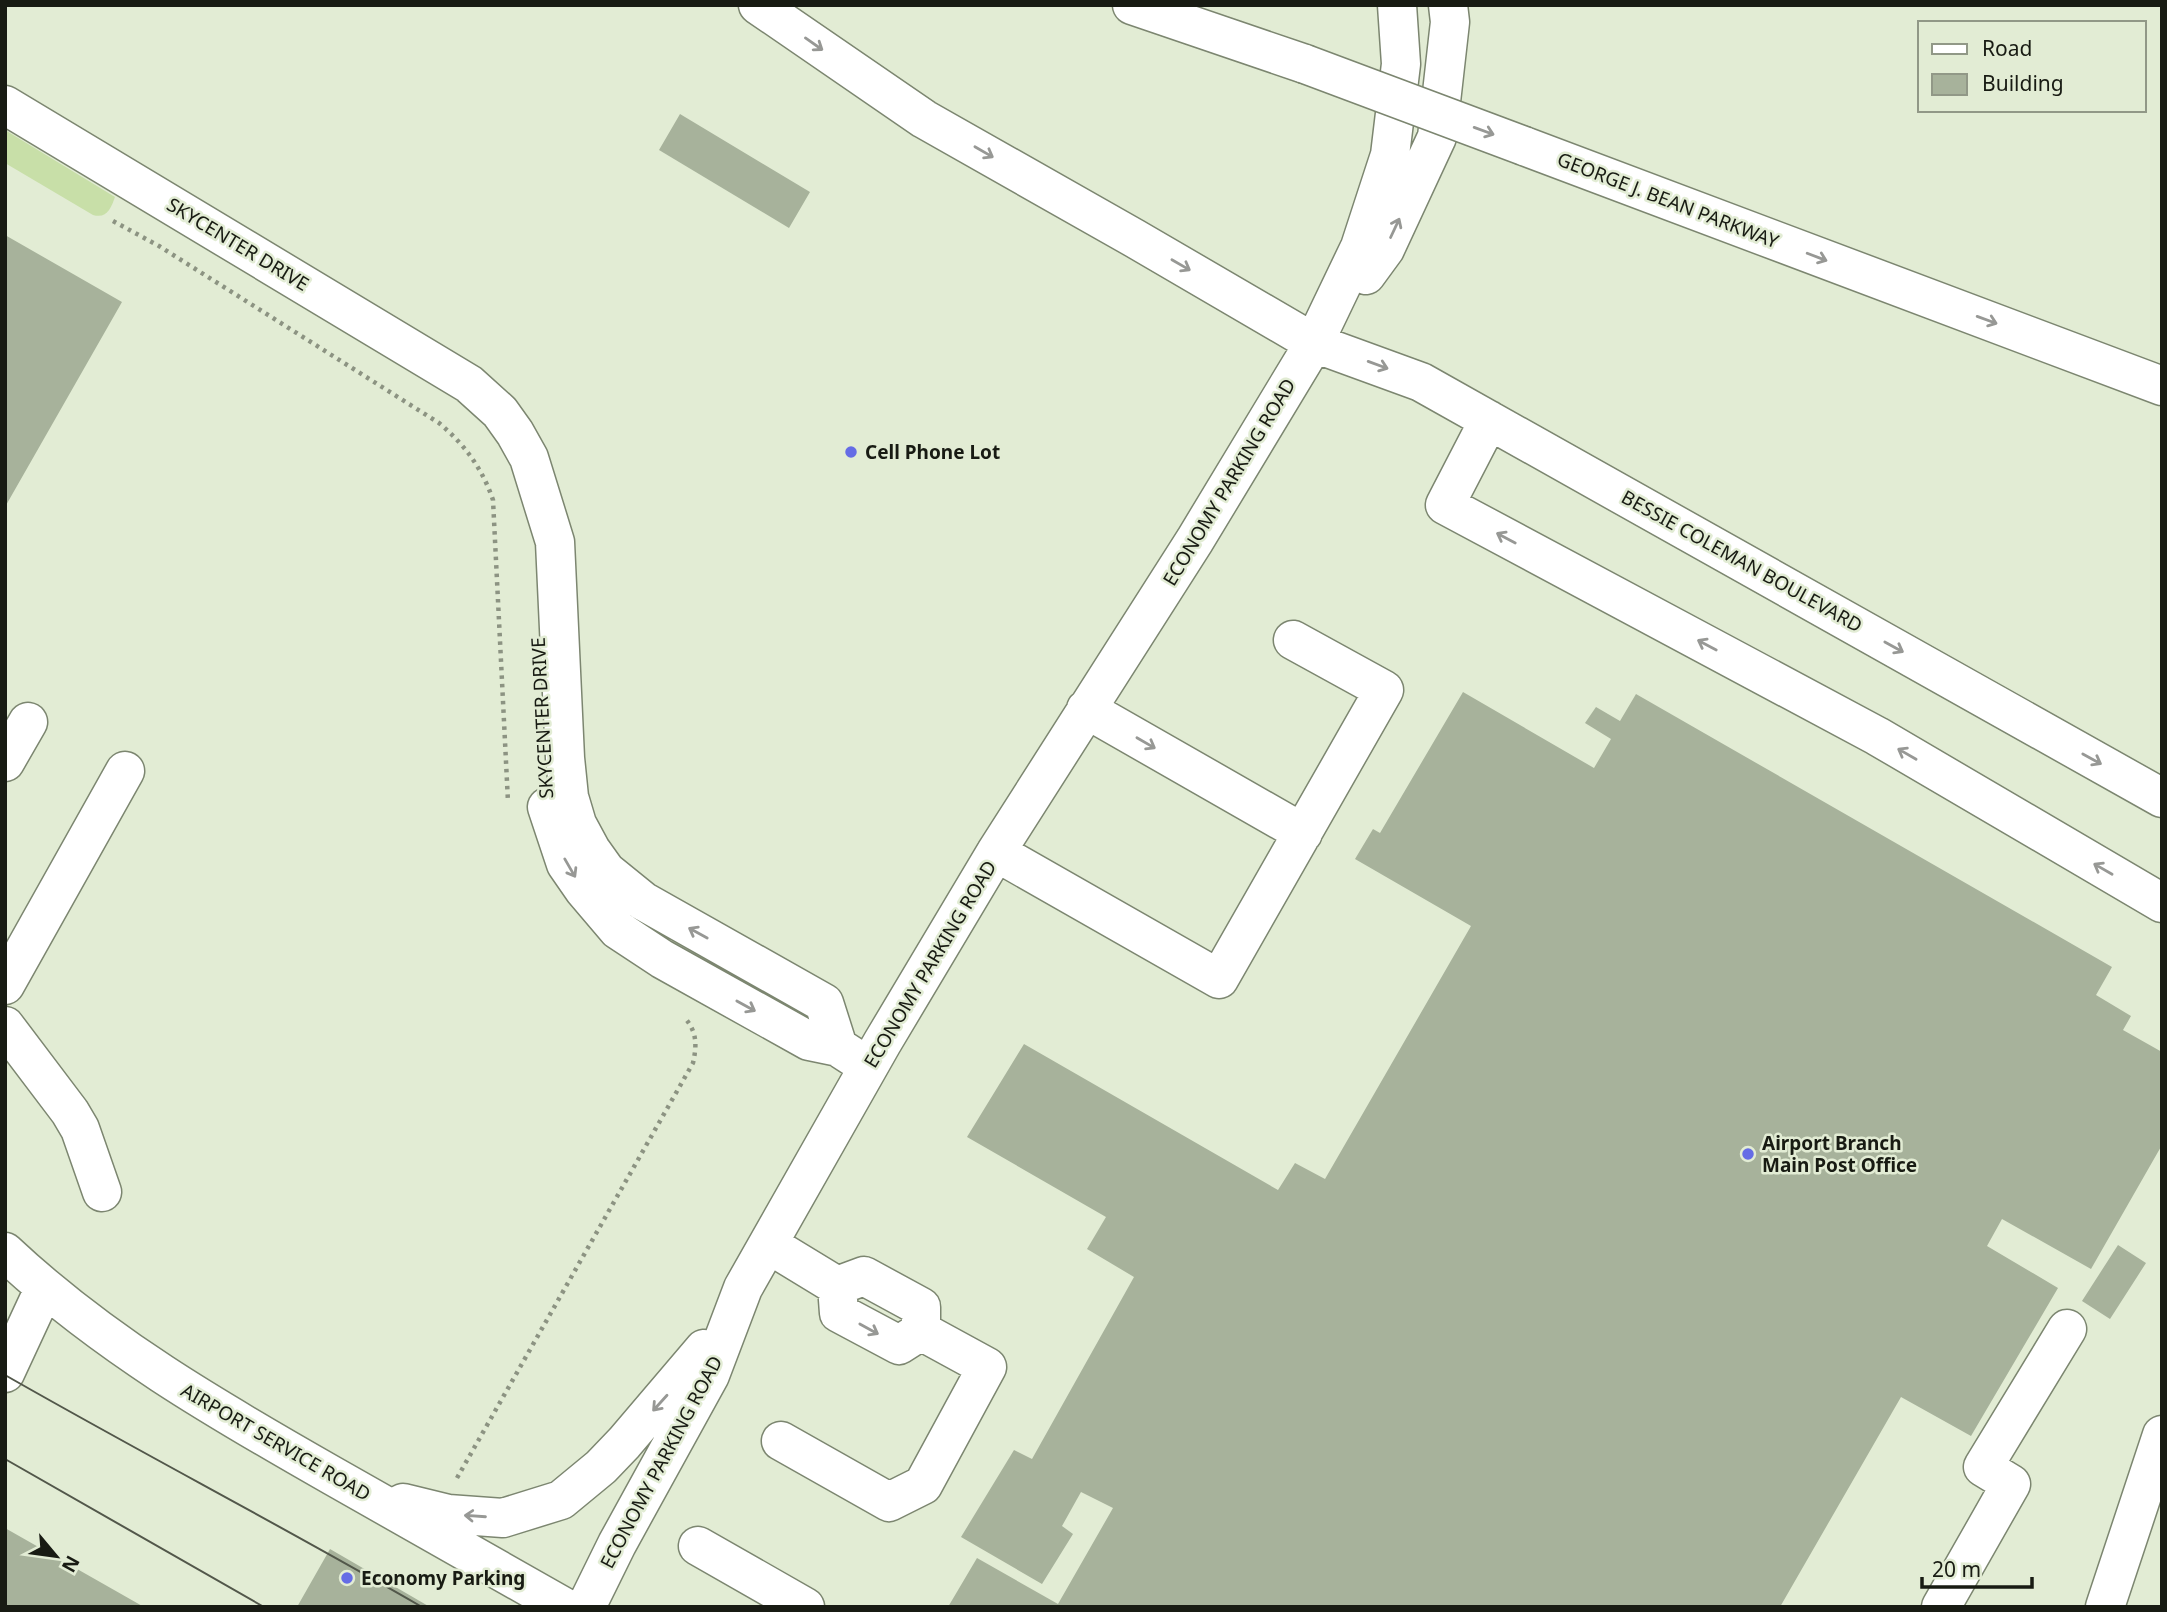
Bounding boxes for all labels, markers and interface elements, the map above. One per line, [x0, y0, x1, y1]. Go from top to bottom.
legend [1918, 21, 2146, 112]
text: Road [1982, 34, 2032, 62]
one-way arrow [804, 37, 823, 51]
text: Building [1982, 69, 2064, 97]
one-way arrow [1472, 125, 1494, 138]
one-way arrow [973, 145, 993, 159]
street label: GEORGE J. BEAN PARKWAY [1554, 146, 1783, 254]
street label: SKYCENTER DRIVE [162, 191, 314, 297]
one-way arrow [1389, 218, 1402, 239]
one-way arrow [1806, 251, 1828, 264]
one-way arrow [1171, 258, 1191, 272]
one-way arrow [1975, 315, 1997, 328]
one-way arrow [1367, 360, 1389, 372]
street label: ECONOMY PARKING ROAD [1157, 374, 1301, 590]
place label: Cell Phone Lot [865, 439, 1000, 465]
marker: Cell Phone Lot [843, 444, 859, 460]
street label: BESSIE COLEMAN BOULEVARD [1617, 484, 1867, 638]
one-way arrow [1496, 530, 1517, 544]
street label: SKYCENTER DRIVE [525, 637, 559, 799]
one-way arrow [1697, 638, 1718, 651]
one-way arrow [1883, 640, 1903, 654]
one-way arrow [1135, 736, 1155, 750]
one-way arrow [1897, 746, 1917, 760]
one-way arrow [2081, 752, 2101, 766]
street label: ECONOMY PARKING ROAD [858, 856, 1002, 1072]
one-way arrow [563, 858, 577, 878]
one-way arrow [2093, 861, 2113, 875]
one-way arrow [688, 926, 708, 940]
one-way arrow [735, 1000, 756, 1013]
place label: Airport Branch Main Post Office [1762, 1130, 1917, 1178]
marker: Airport Branch Main Post Office [1740, 1146, 1756, 1162]
one-way arrow [858, 1322, 878, 1336]
street label: ECONOMY PARKING ROAD [594, 1351, 728, 1573]
street label: AIRPORT SERVICE ROAD [177, 1377, 375, 1507]
one-way arrow [652, 1394, 668, 1412]
one-way arrow [464, 1509, 487, 1522]
north arrow [21, 1521, 91, 1591]
scale bar [1922, 1546, 2032, 1590]
text: N [56, 1551, 86, 1577]
text: 20 m [1932, 1555, 1981, 1583]
place label: Economy Parking [361, 1565, 525, 1591]
marker: Economy Parking [339, 1570, 355, 1586]

